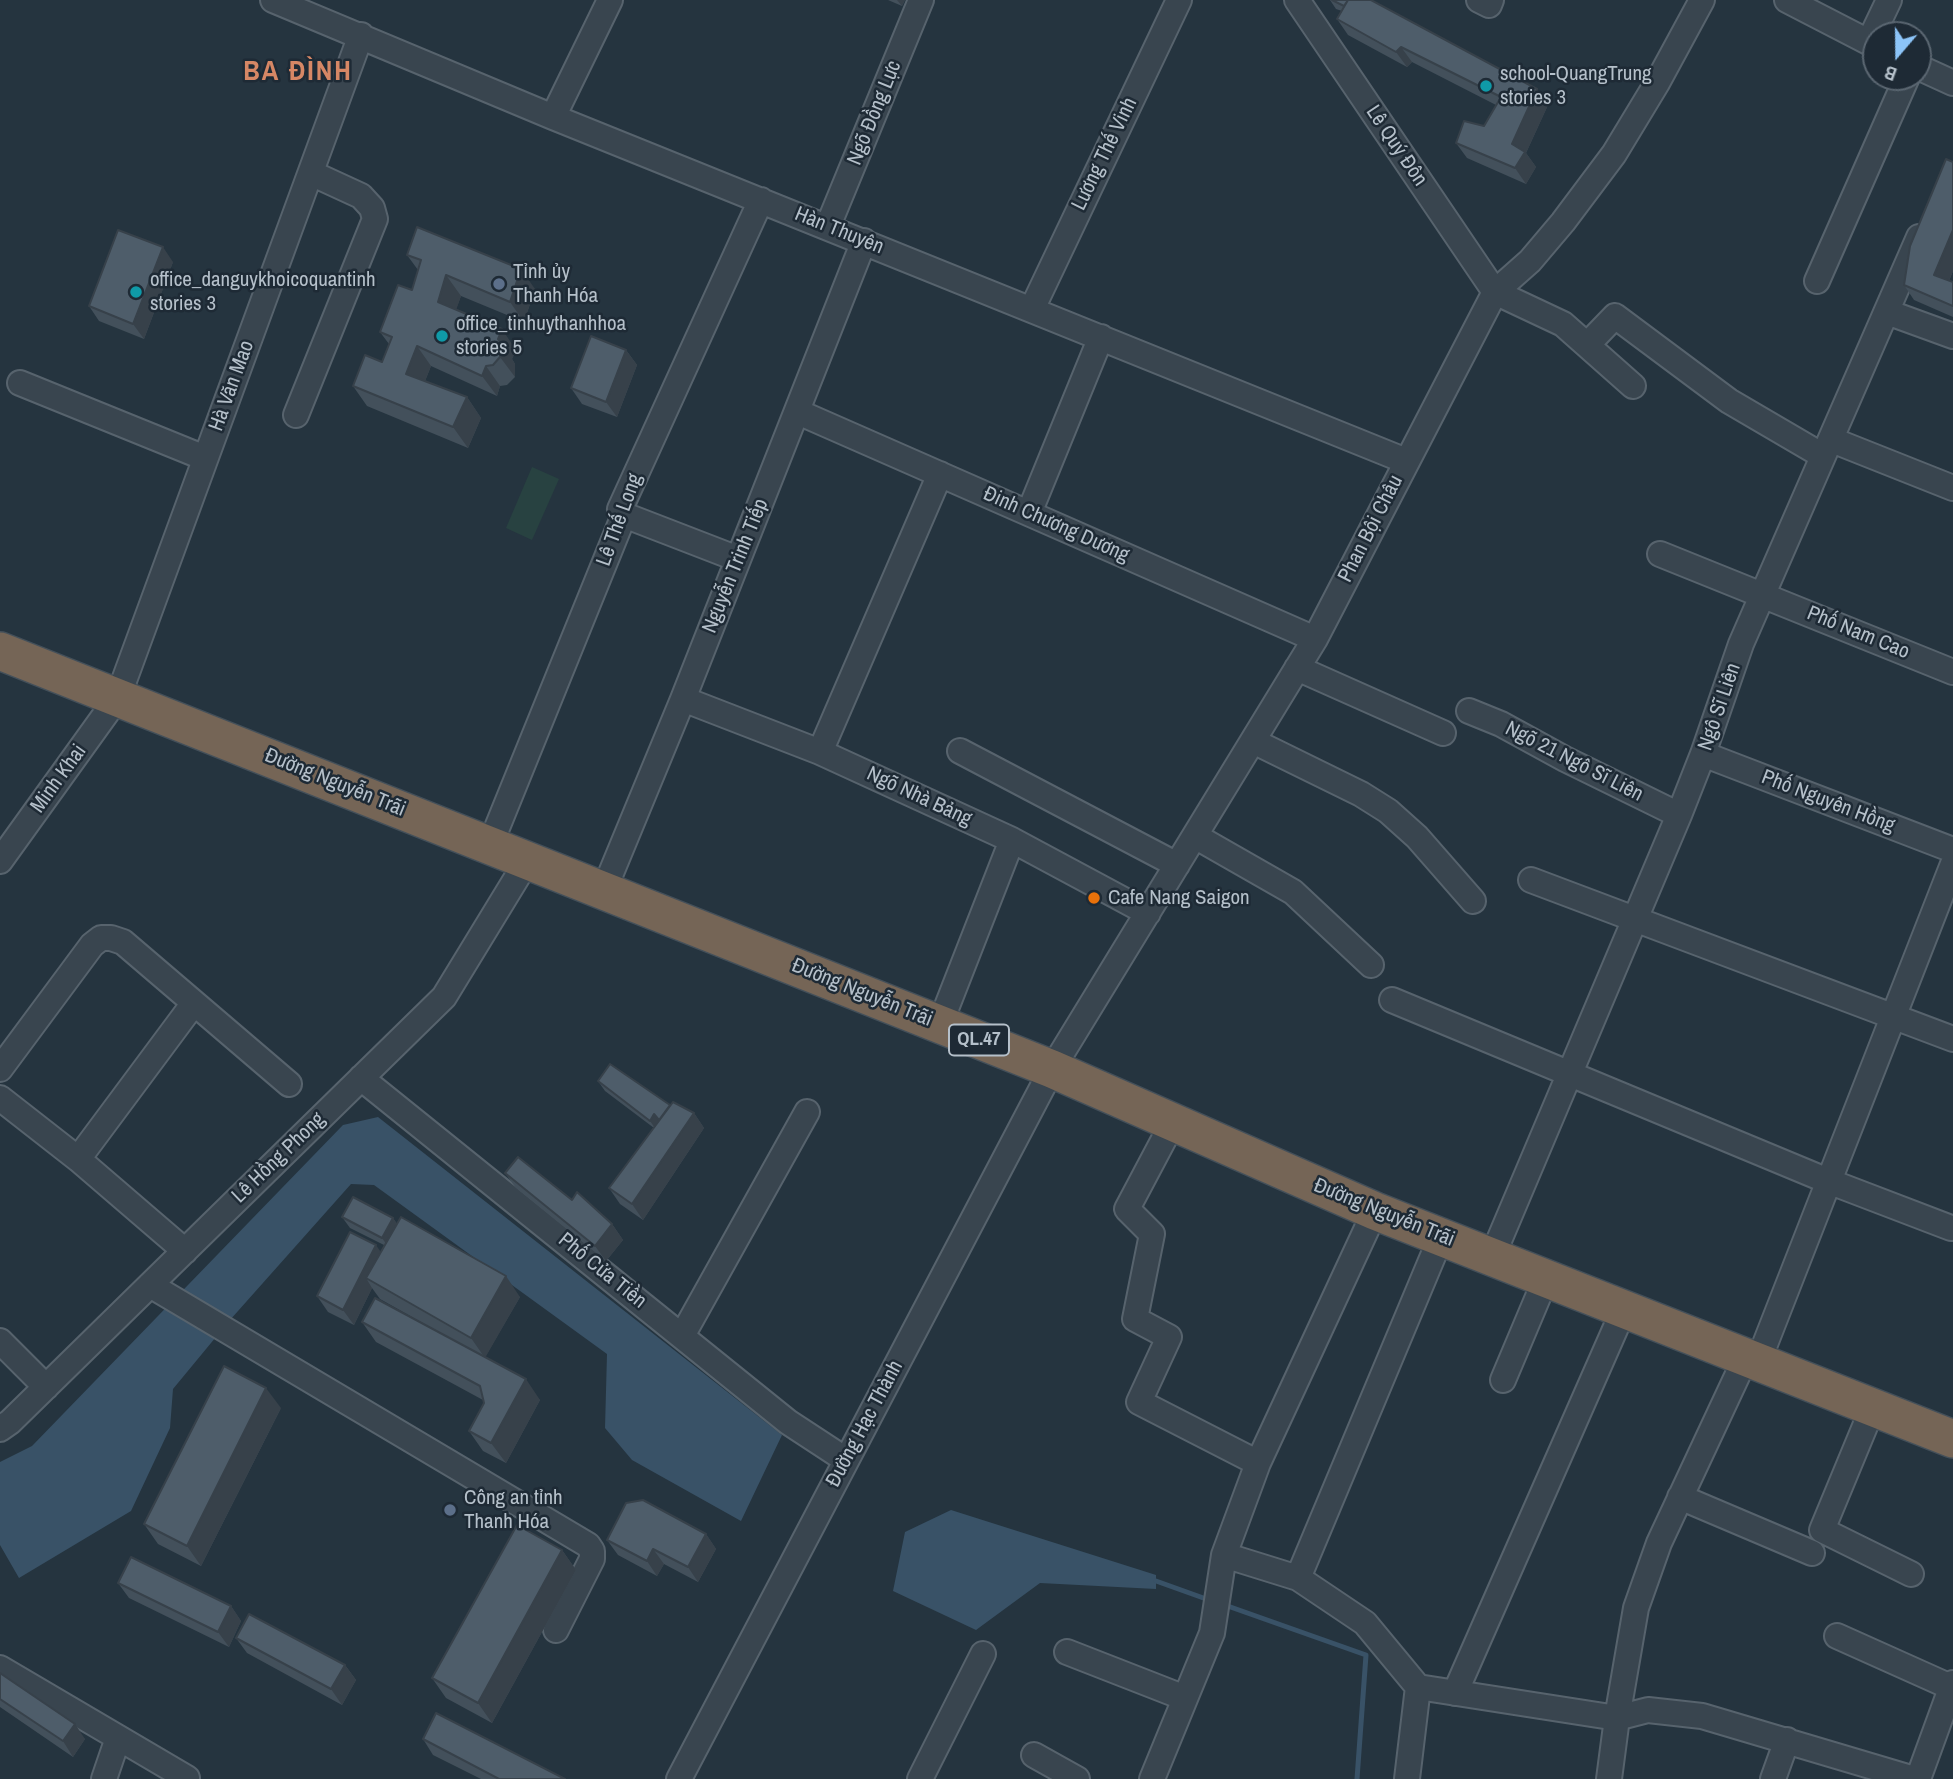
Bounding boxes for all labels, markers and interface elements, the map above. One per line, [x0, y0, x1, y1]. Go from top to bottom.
north arrow [1862, 21, 1932, 91]
district label: BA ĐÌNH [244, 55, 352, 89]
street label: Ngõ Đồng Lực [843, 57, 907, 169]
text: B [1881, 60, 1900, 88]
place label: school-QuangTrung stories 3 [1500, 61, 1652, 111]
marker: school-QuangTrung stories 3 [1478, 78, 1494, 94]
street label: Lương Thế Vinh [1067, 94, 1143, 214]
street label: Lê Quý Đôn [1360, 101, 1432, 191]
street label: Hàn Thuyên [791, 202, 887, 260]
place label: Tỉnh ủy Thanh Hóa [513, 259, 598, 309]
place label: office_danguykhoicoquantinh stories 3 [150, 267, 376, 317]
marker: Tỉnh ủy Thanh Hóa [491, 276, 507, 292]
marker: office_danguykhoicoquantinh stories 3 [128, 284, 144, 300]
place label: office_tinhuythanhhoa stories 5 [456, 311, 626, 361]
marker: office_tinhuythanhhoa stories 5 [434, 328, 450, 344]
street label: Hà Văn Mao [204, 337, 260, 435]
street label: Lê Thế Long [592, 470, 648, 570]
street label: Phan Bội Châu [1333, 471, 1409, 587]
street label: Đinh Chương Dương [979, 482, 1133, 568]
street label: Nguyễn Trinh Tiếp [698, 495, 774, 637]
street label: Phố Nam Cao [1803, 601, 1913, 665]
street label: Ngô Sĩ Liên [1693, 660, 1747, 754]
street label: Ngõ 21 Ngô Sĩ Liên [1501, 716, 1647, 808]
street label: Minh Khai [26, 740, 92, 818]
street label: Đường Nguyễn Trãi [261, 743, 409, 823]
street label: Ngõ Nhà Bảng [862, 762, 976, 832]
street label: Phố Nguyên Hồng [1758, 765, 1898, 839]
place label: Cafe Nang Saigon [1108, 885, 1250, 911]
marker: Cafe Nang Saigon [1086, 890, 1102, 906]
street label: Đường Nguyễn Trãi [788, 953, 936, 1033]
road number: QL.47 [949, 1024, 1009, 1056]
street label: Lê Hồng Phong [227, 1107, 331, 1209]
street label: Đường Nguyễn Trãi [1310, 1173, 1458, 1253]
street label: Phố Cửa Tiền [553, 1228, 651, 1314]
street label: Đường Hạc Thành [821, 1356, 909, 1492]
place label: Công an tỉnh Thanh Hóa [464, 1485, 563, 1535]
marker: Công an tỉnh Thanh Hóa [442, 1502, 458, 1518]

